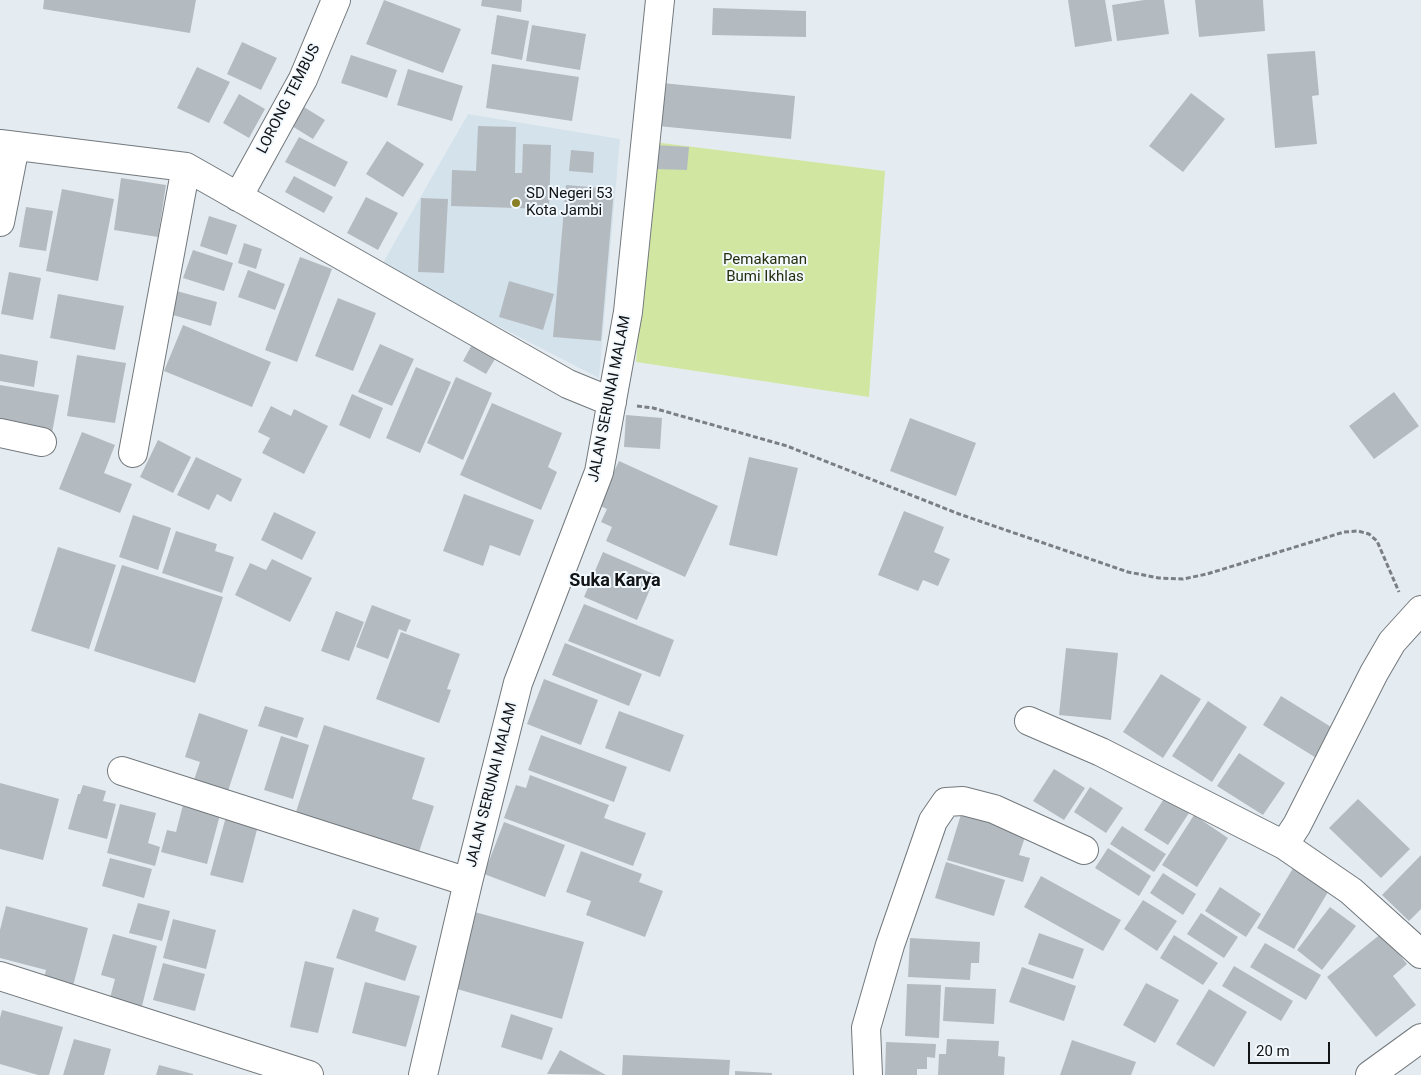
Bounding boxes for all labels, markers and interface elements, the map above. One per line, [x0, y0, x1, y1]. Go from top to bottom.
street label: LORONG TEMBUS [254, 41, 324, 157]
place label: SD Negeri 53 Kota Jambi [526, 185, 613, 220]
marker: SD Negeri 53 Kota Jambi [510, 197, 522, 209]
park label: Pemakaman Bumi Ikhlas [723, 251, 807, 286]
street label: JALAN SERUNAI MALAM [585, 314, 635, 484]
district label: Suka Karya [569, 570, 661, 592]
street label: JALAN SERUNAI MALAM [463, 701, 521, 869]
scale bar [1251, 1032, 1334, 1064]
text: 20 m [1256, 1042, 1290, 1060]

